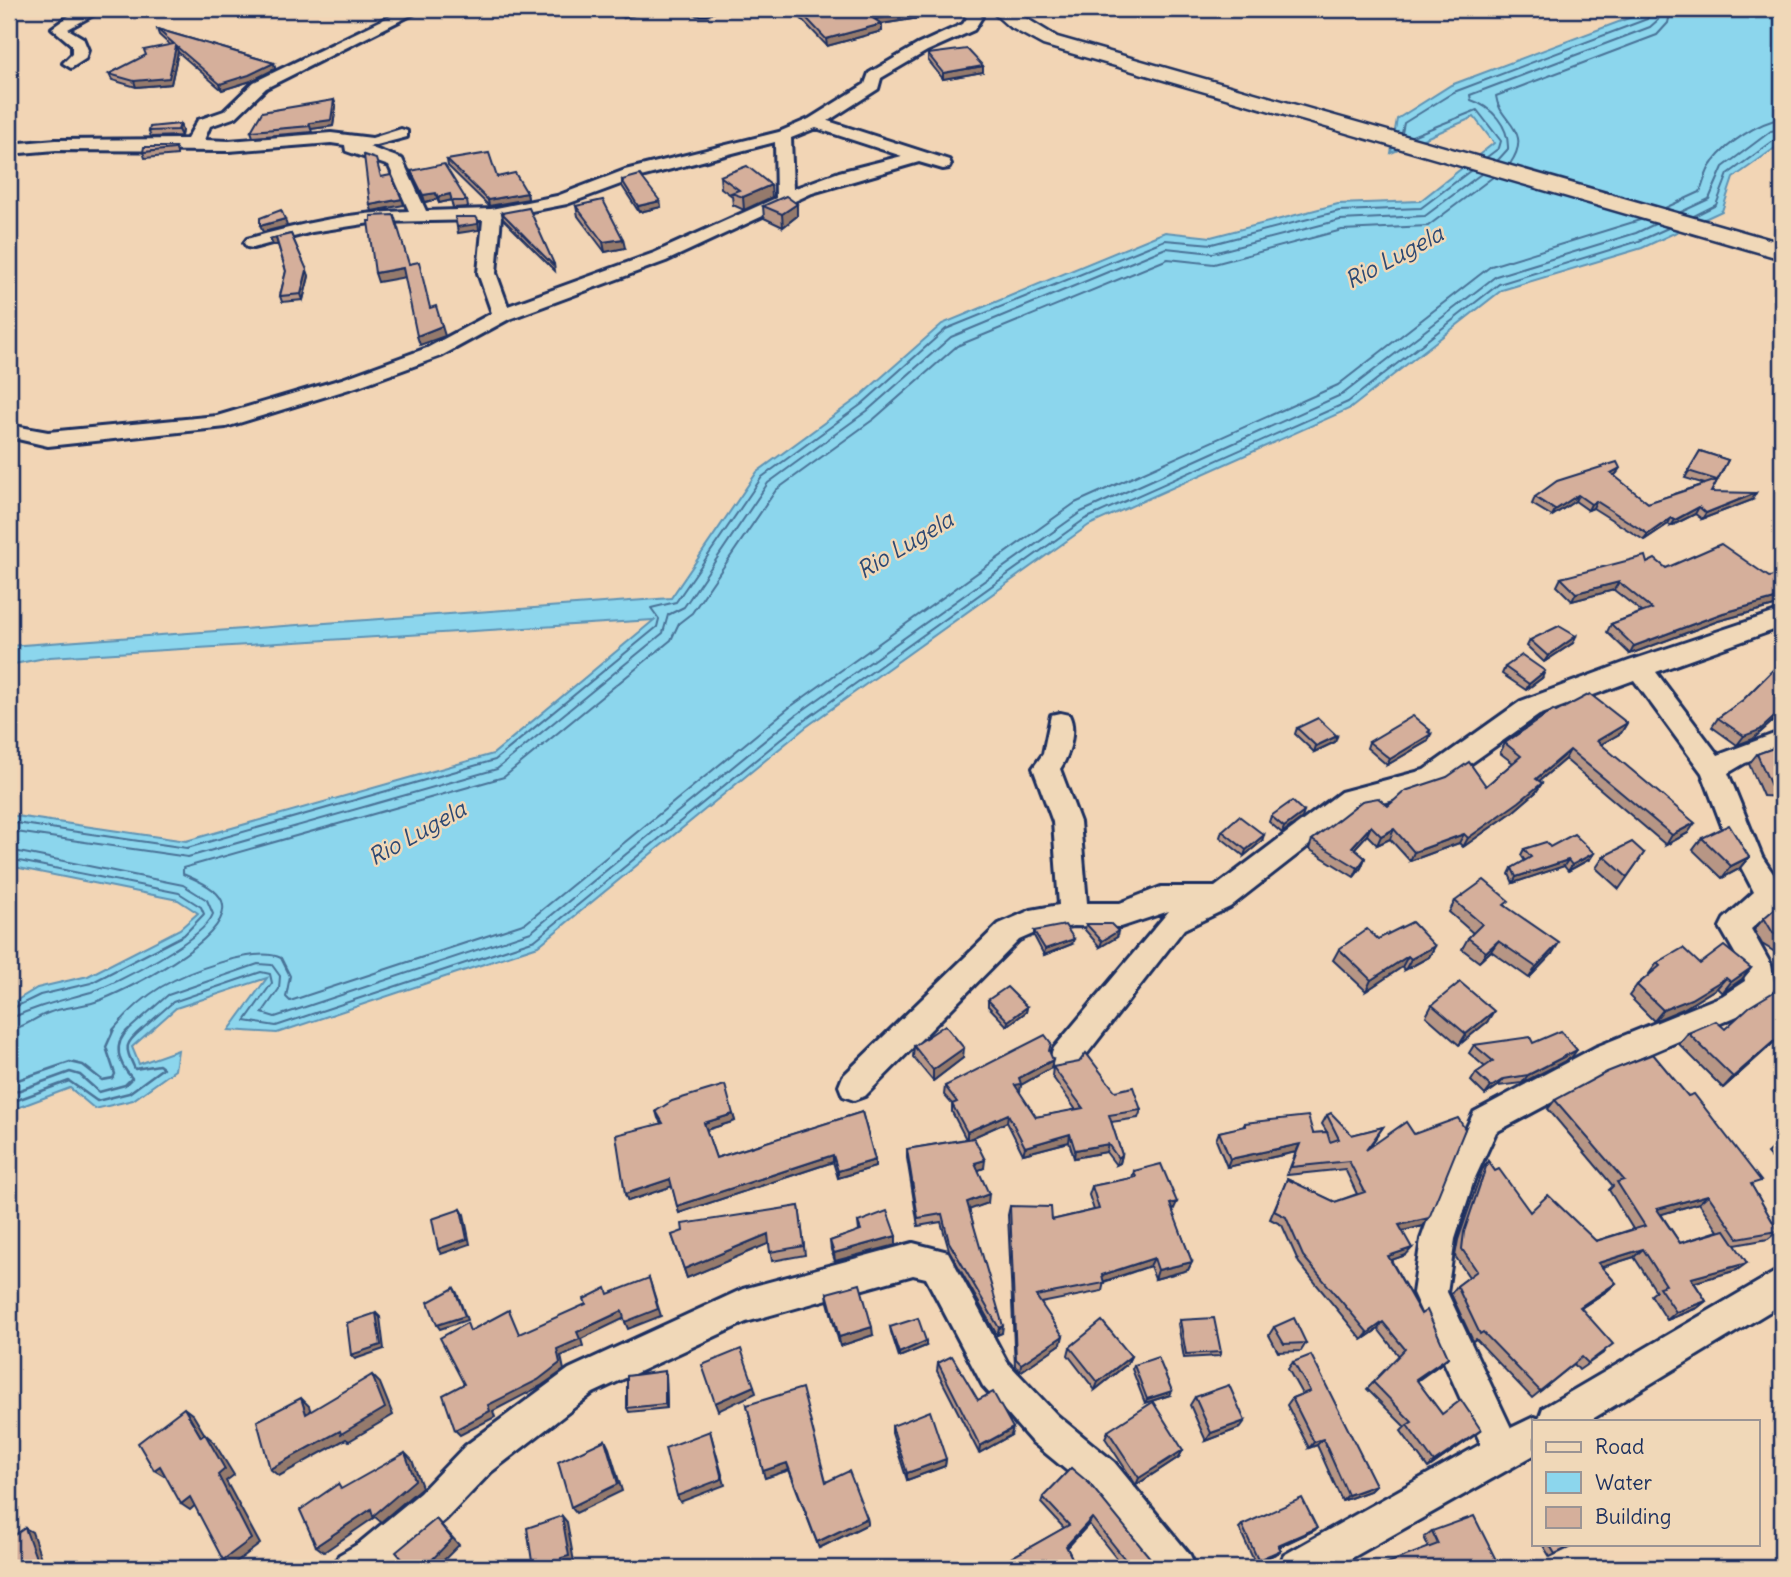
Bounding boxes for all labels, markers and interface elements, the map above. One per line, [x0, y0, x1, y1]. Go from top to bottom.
water label: Rio Lugela [1340, 218, 1450, 295]
water label: Rio Lugela [851, 504, 960, 585]
water label: Rio Lugela [363, 793, 472, 871]
legend [1532, 1420, 1760, 1546]
text: Road [1595, 1433, 1644, 1460]
text: Water [1595, 1469, 1653, 1496]
text: Building [1595, 1503, 1671, 1530]

